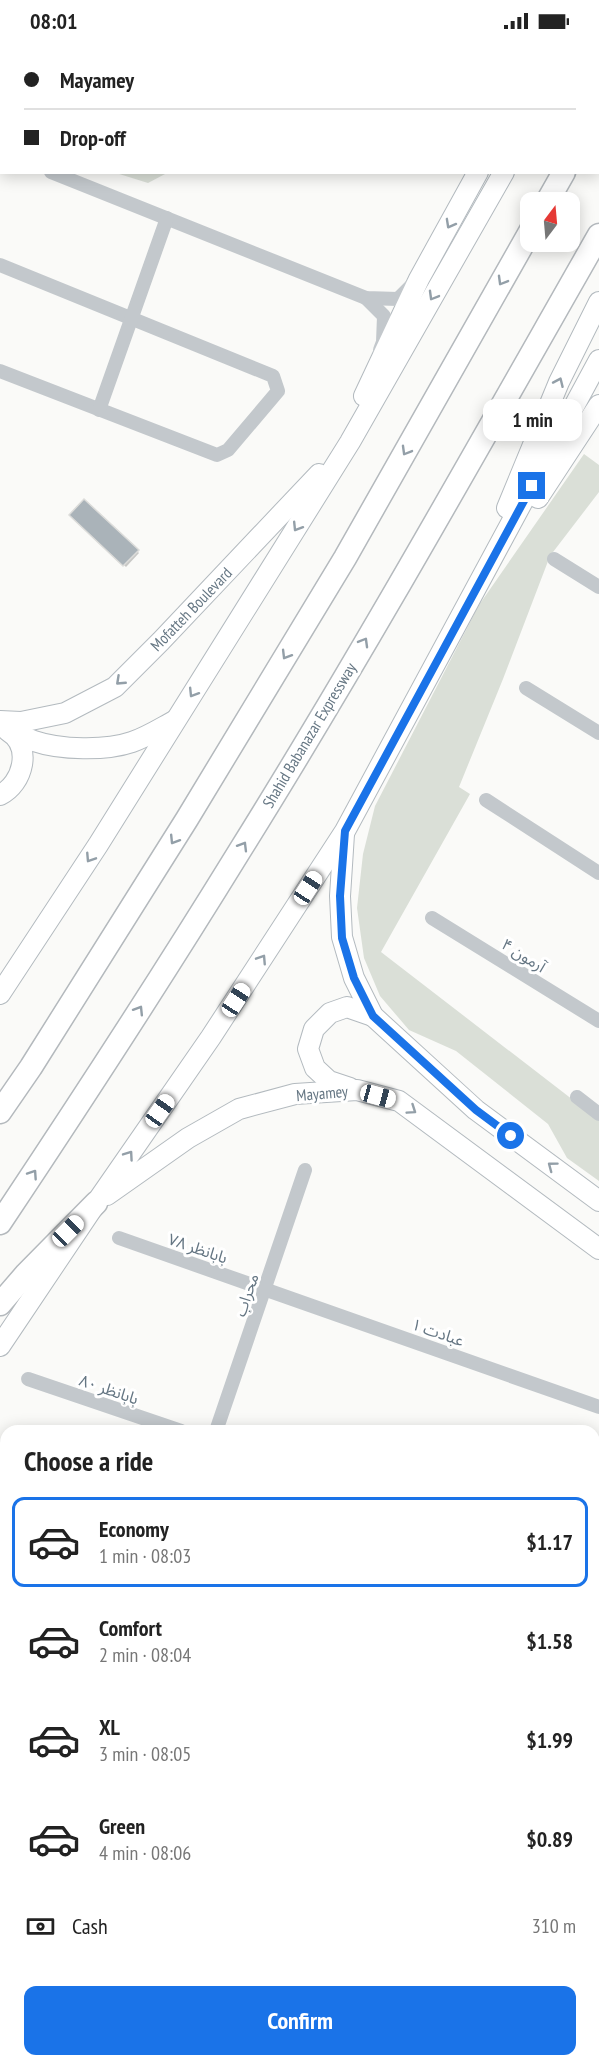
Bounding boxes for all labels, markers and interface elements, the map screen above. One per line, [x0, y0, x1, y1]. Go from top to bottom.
text: 08:01 [30, 7, 78, 35]
text: Mayamey [60, 66, 134, 94]
text: Drop-off [60, 124, 126, 152]
north arrow [520, 192, 580, 252]
map controls [520, 192, 580, 252]
one-way arrow [446, 217, 457, 228]
one-way arrow [498, 275, 509, 285]
one-way arrow [429, 290, 440, 301]
one-way arrow [552, 377, 564, 388]
callout: 1 min [482, 399, 582, 441]
text: 1 min [512, 407, 553, 433]
one-way arrow [402, 444, 413, 455]
route end [518, 472, 545, 499]
one-way arrow [292, 521, 304, 531]
street label: Mofatteh Boulevard [146, 563, 236, 655]
one-way arrow [357, 638, 369, 648]
one-way arrow [282, 649, 293, 659]
street label: Shahid Babanazar Expressway [258, 659, 360, 811]
one-way arrow [117, 674, 127, 685]
one-way arrow [189, 687, 201, 697]
one-way arrow [169, 834, 181, 844]
one-way arrow [236, 842, 248, 852]
one-way arrow [86, 851, 97, 862]
car [291, 868, 325, 908]
street label: آرمون ۴ [498, 934, 551, 977]
one-way arrow [255, 954, 266, 965]
car [219, 980, 253, 1020]
one-way arrow [131, 1006, 142, 1017]
street label: Mayamey [295, 1081, 349, 1105]
car [358, 1083, 398, 1109]
car [142, 1091, 178, 1131]
one-way arrow [405, 1103, 416, 1114]
route start [497, 1122, 524, 1149]
one-way arrow [122, 1150, 133, 1161]
one-way arrow [548, 1163, 559, 1174]
one-way arrow [25, 1170, 37, 1180]
car [49, 1212, 87, 1250]
street label: بابانظر ۷۸ [166, 1229, 230, 1267]
street label: محراب [229, 1271, 263, 1319]
street label: عبادت ۱ [409, 1314, 467, 1350]
street label: بابانظر ۸۰ [77, 1370, 141, 1408]
text: Choose a ride [24, 1444, 153, 1478]
icon: car [27, 1515, 81, 1569]
text: Economy [99, 1515, 169, 1543]
text: $1.17 [526, 1528, 573, 1556]
text: 1 min · 08:03 [99, 1543, 191, 1569]
icon: car [27, 1614, 81, 1668]
text: Comfort [99, 1614, 162, 1642]
text: $1.58 [526, 1627, 573, 1655]
text: 2 min · 08:04 [99, 1642, 191, 1668]
icon: car [27, 1713, 81, 1767]
text: XL [99, 1713, 120, 1741]
text: $1.99 [526, 1726, 573, 1754]
text: 3 min · 08:05 [99, 1741, 191, 1767]
icon: car [27, 1812, 81, 1866]
text: Green [99, 1812, 145, 1840]
text: $0.89 [526, 1825, 573, 1853]
text: 4 min · 08:06 [99, 1840, 191, 1866]
icon: cash [24, 1910, 57, 1943]
text: Cash [72, 1912, 108, 1940]
text: 310 m [532, 1913, 576, 1939]
button: Confirm [24, 1986, 576, 2055]

